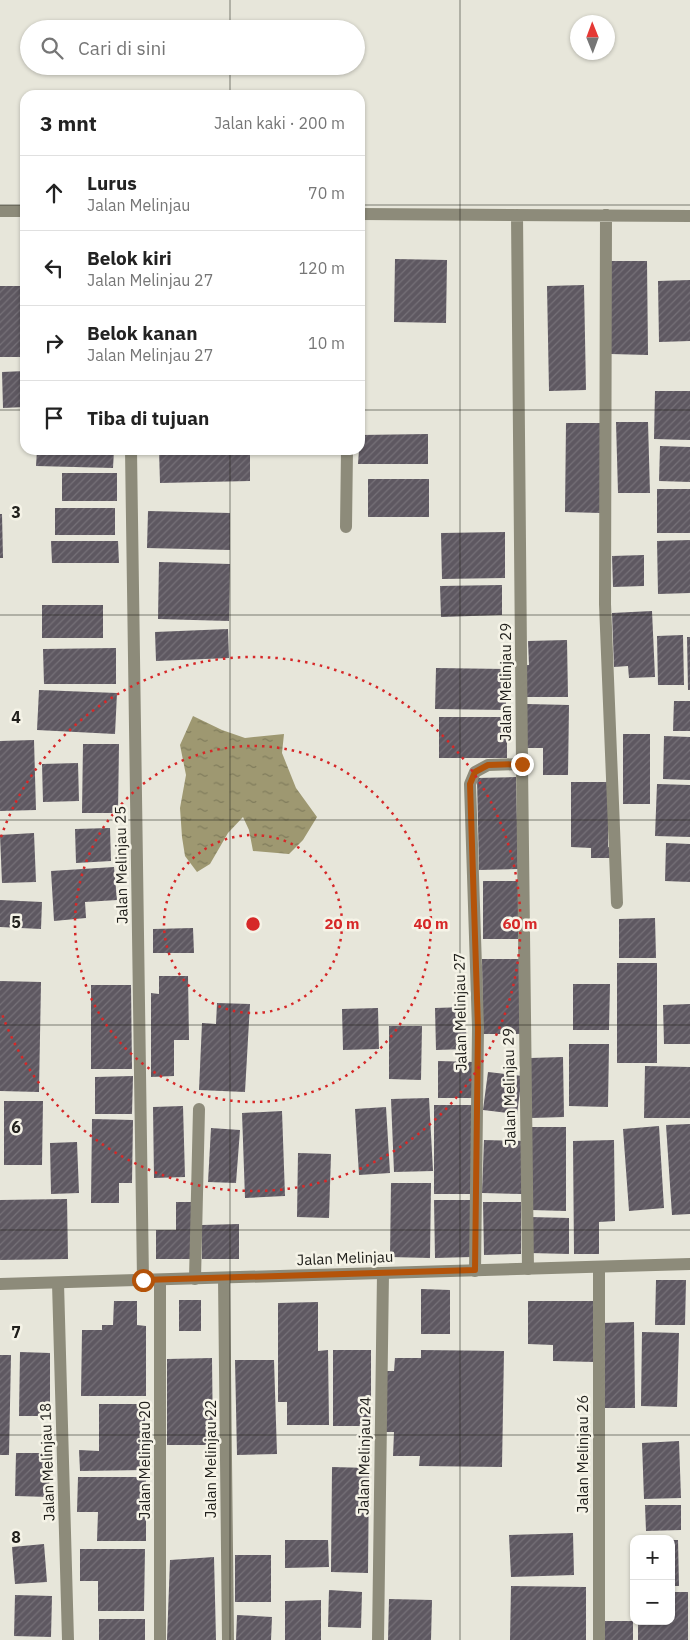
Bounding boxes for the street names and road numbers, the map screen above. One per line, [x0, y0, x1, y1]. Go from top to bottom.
street label: Jalan Melinjau 29 [496, 623, 515, 741]
street label: Jalan Melinjau 25 [110, 806, 132, 924]
street label: Jalan Melinjau 27 [449, 953, 471, 1071]
street label: Jalan Melinjau 29 [498, 1028, 520, 1146]
street label: Jalan Melinjau [296, 1247, 394, 1269]
street label: Jalan Melinjau 26 [573, 1395, 592, 1513]
street label: Jalan Melinjau 24 [353, 1397, 375, 1515]
street label: Jalan Melinjau 22 [201, 1400, 220, 1518]
street label: Jalan Melinjau 20 [135, 1401, 154, 1519]
street label: Jalan Melinjau 18 [35, 1403, 59, 1521]

